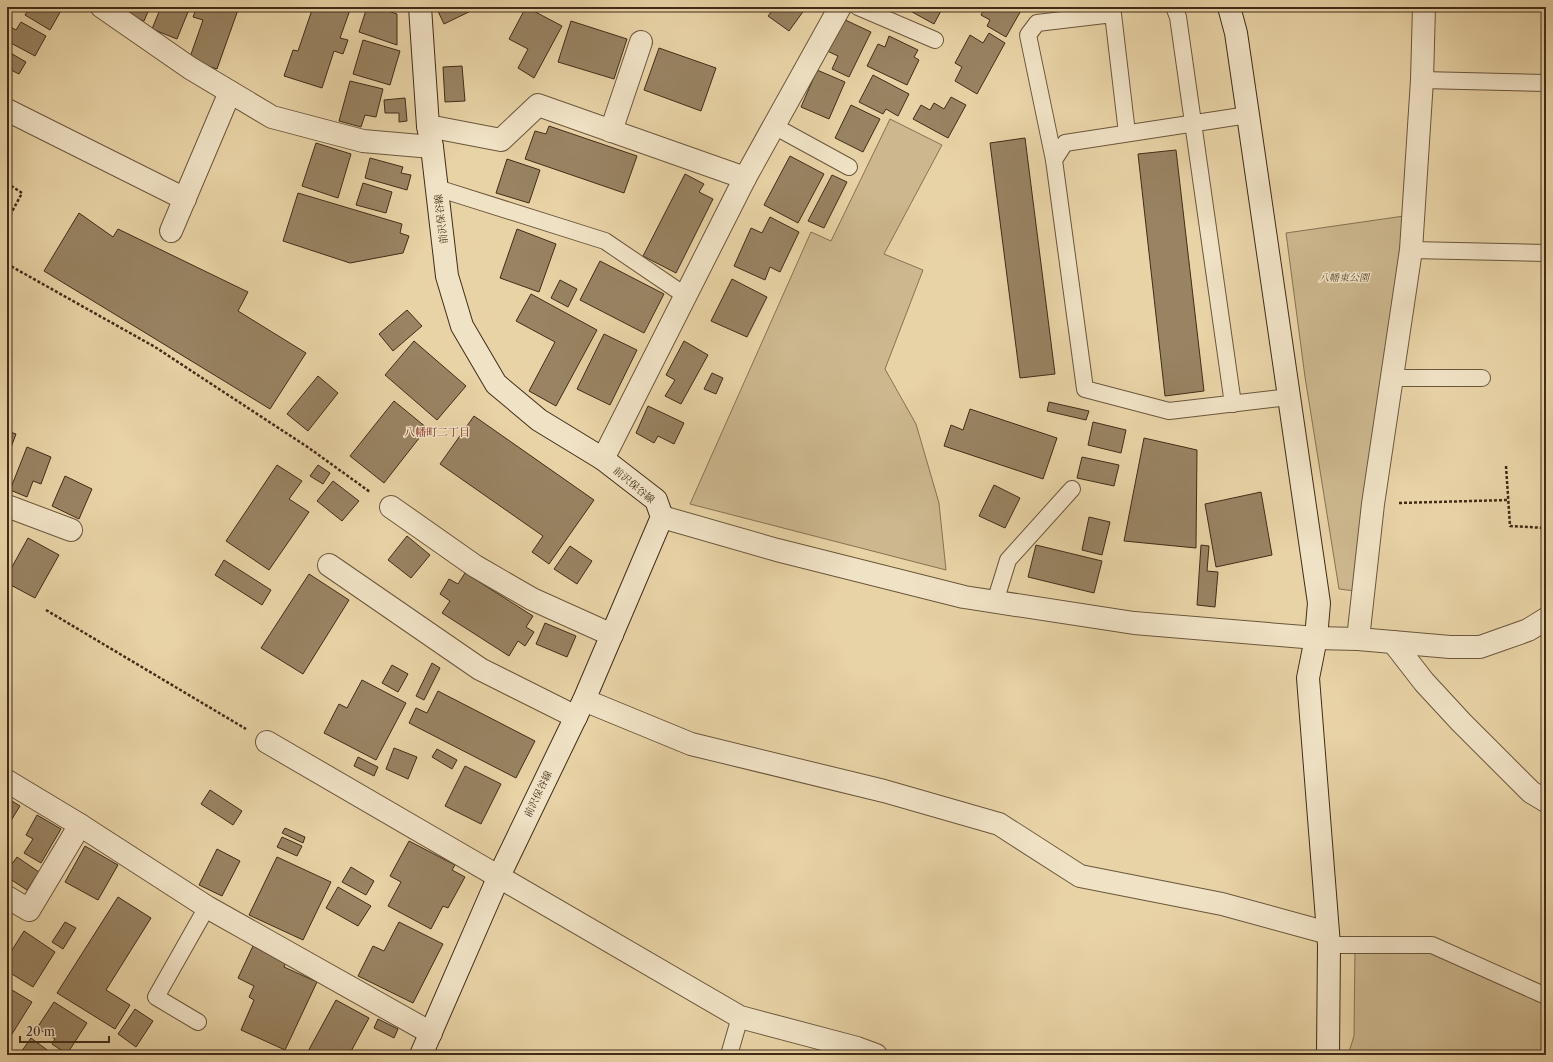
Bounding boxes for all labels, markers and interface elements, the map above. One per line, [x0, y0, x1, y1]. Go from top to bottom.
street label: 前沢保谷線 [432, 193, 450, 245]
park label: 八幡東公園 [1319, 271, 1371, 284]
district label: 八幡町二丁目 [404, 425, 470, 439]
street label: 前沢保谷線 [611, 464, 657, 506]
street label: 前沢保谷線 [521, 769, 555, 819]
scale bar [20, 1018, 109, 1044]
text: 20 m [26, 1024, 55, 1039]

